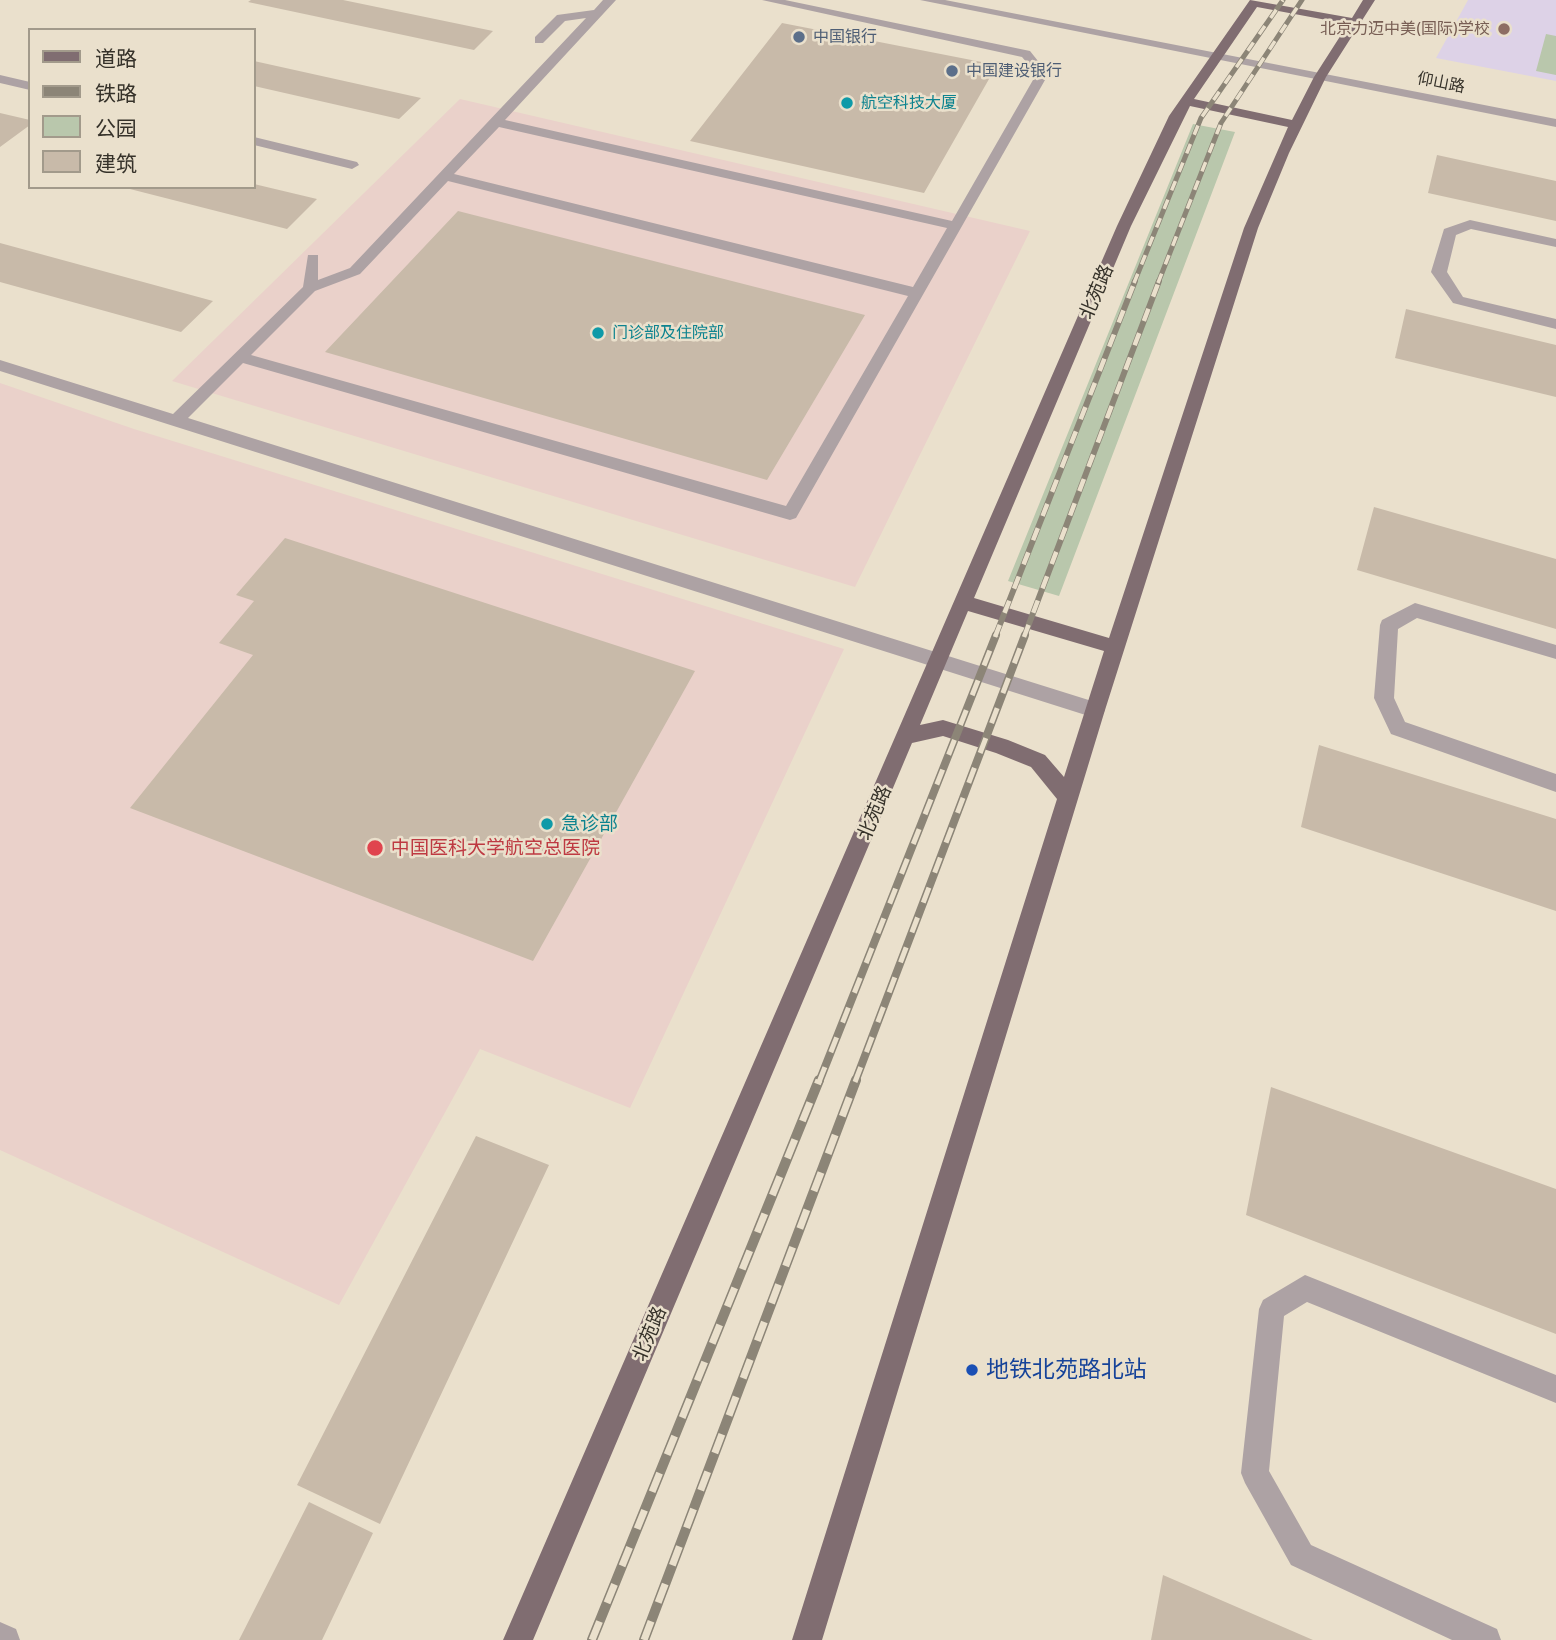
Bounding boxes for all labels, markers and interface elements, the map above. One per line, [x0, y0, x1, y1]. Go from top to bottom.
place label: 北京力迈中美(国际)学校 [1320, 19, 1490, 39]
marker: 北京力迈中美(国际)学校 [1496, 21, 1512, 37]
place label: 中国银行 [813, 27, 877, 47]
legend [28, 28, 256, 189]
marker: 中国银行 [791, 29, 807, 45]
text: 道路 [95, 46, 137, 71]
place label: 中国建设银行 [966, 61, 1062, 81]
marker: 中国建设银行 [944, 63, 960, 79]
street label: 仰山路 [1416, 69, 1466, 97]
text: 铁路 [95, 81, 137, 106]
place label: 航空科技大厦 [861, 93, 957, 113]
marker: 航空科技大厦 [839, 95, 855, 111]
text: 公园 [95, 116, 137, 141]
text: 建筑 [95, 151, 137, 176]
street label: 北苑路 [1075, 261, 1119, 323]
place label: 门诊部及住院部 [612, 323, 724, 343]
marker: 门诊部及住院部 [590, 325, 606, 341]
street label: 北苑路 [853, 782, 897, 844]
place label: 急诊部 [561, 813, 618, 835]
marker: 急诊部 [539, 816, 555, 832]
place label: 中国医科大学航空总医院 [391, 837, 600, 859]
marker: 中国医科大学航空总医院 [365, 838, 385, 858]
street label: 北苑路 [628, 1303, 672, 1365]
place label: 地铁北苑路北站 [986, 1356, 1147, 1384]
marker: 地铁北苑路北站 [964, 1362, 980, 1378]

